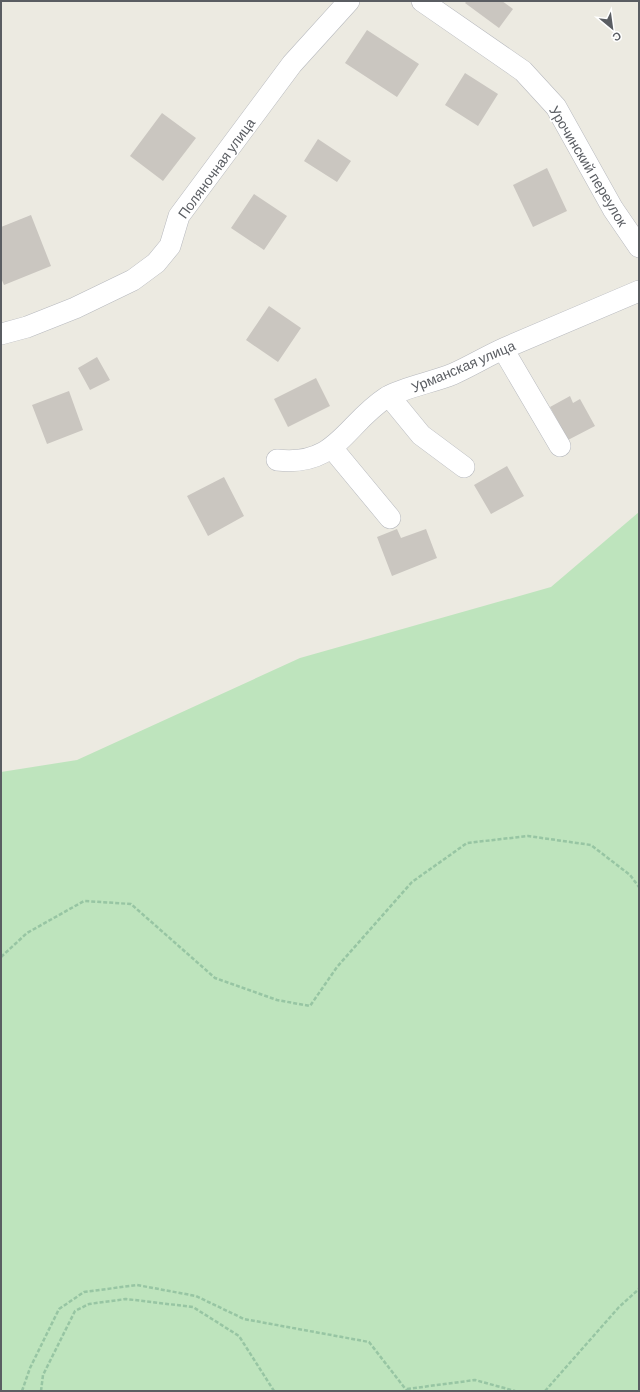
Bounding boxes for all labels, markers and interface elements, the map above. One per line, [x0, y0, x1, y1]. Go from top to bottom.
north arrow [592, 8, 632, 48]
text: С [610, 30, 624, 45]
street label: Урочинский переулок [546, 103, 632, 230]
street label: Поляночная улица [174, 114, 258, 222]
street label: Урманская улица [408, 336, 518, 396]

